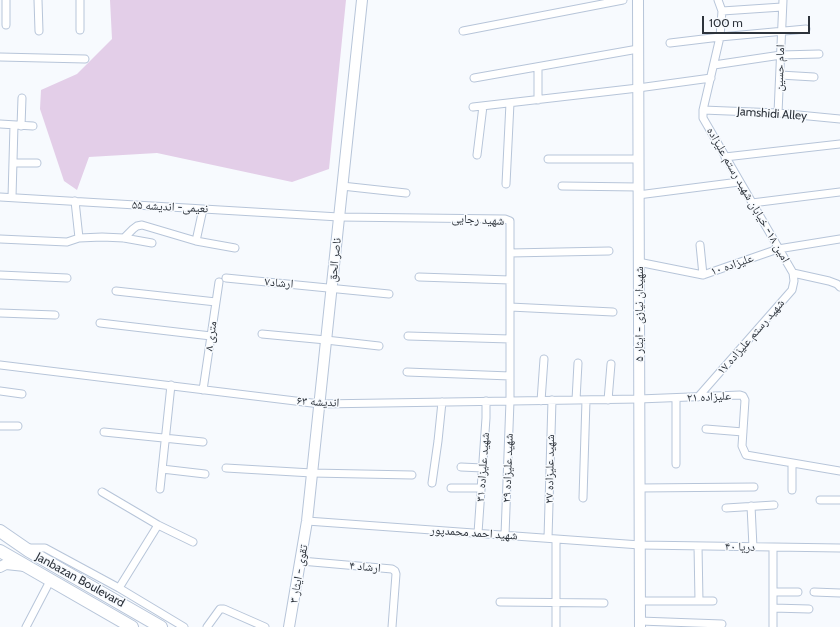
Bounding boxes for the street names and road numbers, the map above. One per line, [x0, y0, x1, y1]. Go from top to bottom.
street label: امام حسین [772, 44, 788, 92]
street label: Jamshidi Alley [736, 104, 808, 124]
street label: امین ۱۸- خيابان شهيد رستم عليزاده [703, 125, 793, 265]
street label: نعیمی- اندیشه ۵۵ [131, 198, 209, 216]
street label: شهید رجایی [451, 211, 505, 229]
street label: ناصر الحق [326, 237, 344, 283]
street label: علیزاده ۱۰ [709, 251, 755, 279]
street label: شهیدان نیازی - ایثار ۵ [632, 266, 646, 362]
street label: ارشاد۷ [264, 275, 294, 291]
street label: ۱۷ شهید رستم علیزاده [714, 296, 788, 378]
street label: ۸ متری [202, 320, 220, 352]
street label: علیزاده ۲۱ [686, 389, 732, 405]
street label: اندیشه ۶۳ [296, 394, 340, 410]
street label: شهید علیزاده ۳۱ [473, 432, 493, 502]
street label: شهید علیزاده ۲۹ [500, 433, 516, 503]
street label: شهید علیزاده ۲۷ [542, 434, 558, 504]
street label: شهید احمد محمدپور [430, 523, 518, 543]
street label: دریا ۴۰ [725, 540, 755, 554]
street label: تقوی - ایثار ۳ [287, 544, 311, 604]
street label: Janbazan Boulevard [33, 550, 127, 610]
street label: ارشاد ۴ [349, 558, 381, 576]

